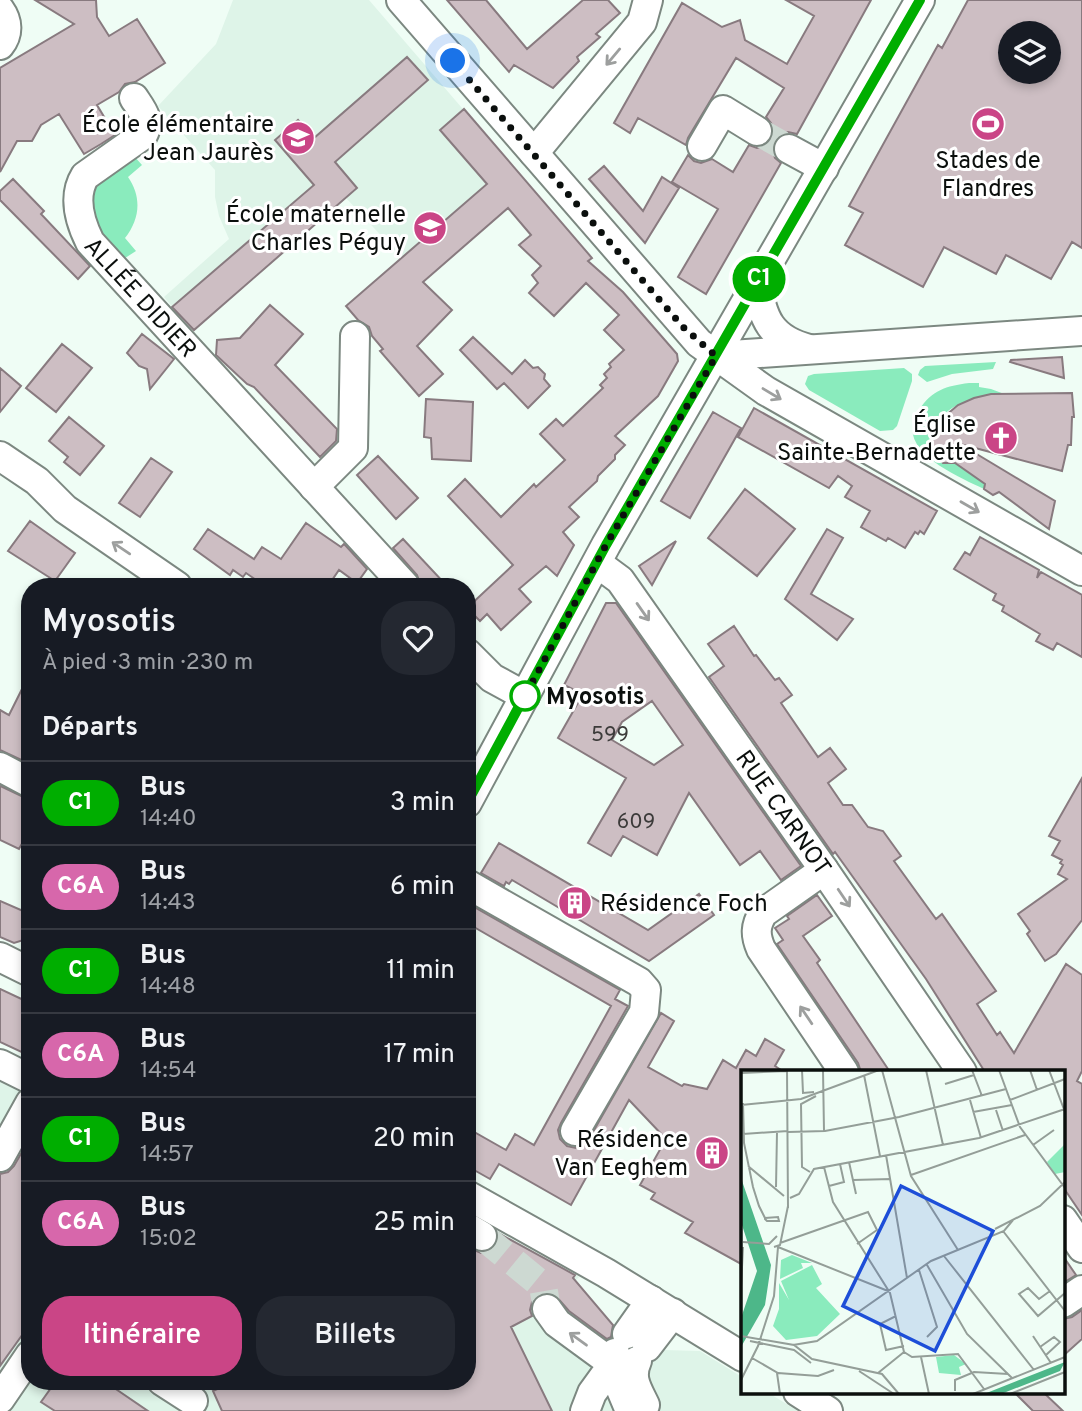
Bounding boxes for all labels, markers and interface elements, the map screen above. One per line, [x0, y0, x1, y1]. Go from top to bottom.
map controls [998, 21, 1061, 84]
button: layers [998, 21, 1061, 84]
your location [435, 43, 470, 78]
one-way arrow [606, 47, 621, 65]
sports icon: Stades de Flandres [969, 105, 1007, 143]
place label: École élémentaire Jean Jaurès [82, 109, 274, 169]
school or university icon: École élémentaire Jean Jaurès [279, 119, 317, 157]
place label: Stades de Flandres [935, 147, 1041, 205]
place label: École maternelle Charles Péguy [226, 199, 406, 259]
school or university icon: École maternelle Charles Péguy [411, 209, 449, 247]
street label: ALLÉE DIDIER [76, 232, 202, 365]
line badge: C1 [728, 256, 790, 302]
text: C1 [747, 264, 771, 294]
one-way arrow [762, 387, 782, 401]
place label: Église Sainte-Bernadette [777, 409, 976, 469]
church icon: Église Sainte-Bernadette [982, 419, 1020, 457]
one-way arrow [959, 501, 980, 514]
one-way arrow [112, 541, 131, 555]
button: heart [381, 601, 455, 675]
text: Myosotis [42, 602, 176, 644]
one-way arrow [636, 602, 650, 621]
text: À pied · 3 min · 230 m [42, 649, 253, 678]
marker: Myosotis [510, 681, 540, 711]
place label: Myosotis [546, 683, 645, 713]
text: Départs [42, 712, 138, 745]
house number: 599 [591, 722, 629, 749]
street label: RUE CARNOT [728, 745, 836, 882]
text: Bus [140, 772, 186, 805]
text: 3 min [390, 787, 455, 820]
text: C1 [68, 788, 93, 818]
text: 14:40 [140, 805, 197, 834]
house number: 609 [617, 809, 655, 836]
text: Bus [140, 856, 186, 889]
text: 6 min [390, 871, 455, 904]
text: C6A [57, 872, 104, 902]
building icon: Résidence Foch [556, 884, 594, 922]
one-way arrow [837, 888, 851, 907]
text: 14:43 [140, 889, 196, 918]
place label: Résidence Foch [600, 890, 768, 920]
text: Bus [140, 940, 186, 973]
text: 11 min [386, 955, 455, 988]
text: C1 [68, 956, 93, 986]
text: 14:48 [140, 973, 196, 1002]
one-way arrow [798, 1006, 813, 1025]
text: Bus [140, 1024, 186, 1057]
text: 17 min [383, 1039, 455, 1072]
text: C6A [57, 1040, 104, 1070]
text: 14:54 [140, 1057, 197, 1086]
inset map [741, 1070, 1064, 1394]
text: Bus [140, 1108, 186, 1141]
text: 20 min [373, 1123, 455, 1156]
text: C1 [68, 1124, 93, 1154]
place label: Résidence Van Eeghem [554, 1126, 688, 1184]
building icon: Résidence Van Eeghem [693, 1134, 731, 1172]
text: 14:57 [140, 1141, 194, 1170]
text: Bus [140, 1192, 186, 1225]
text: 25 min [374, 1207, 455, 1240]
text: C6A [57, 1208, 104, 1238]
text: 15:02 [140, 1225, 197, 1254]
button: Itinéraire [42, 1296, 242, 1376]
button: Billets [256, 1296, 455, 1376]
one-way arrow [569, 1331, 588, 1346]

